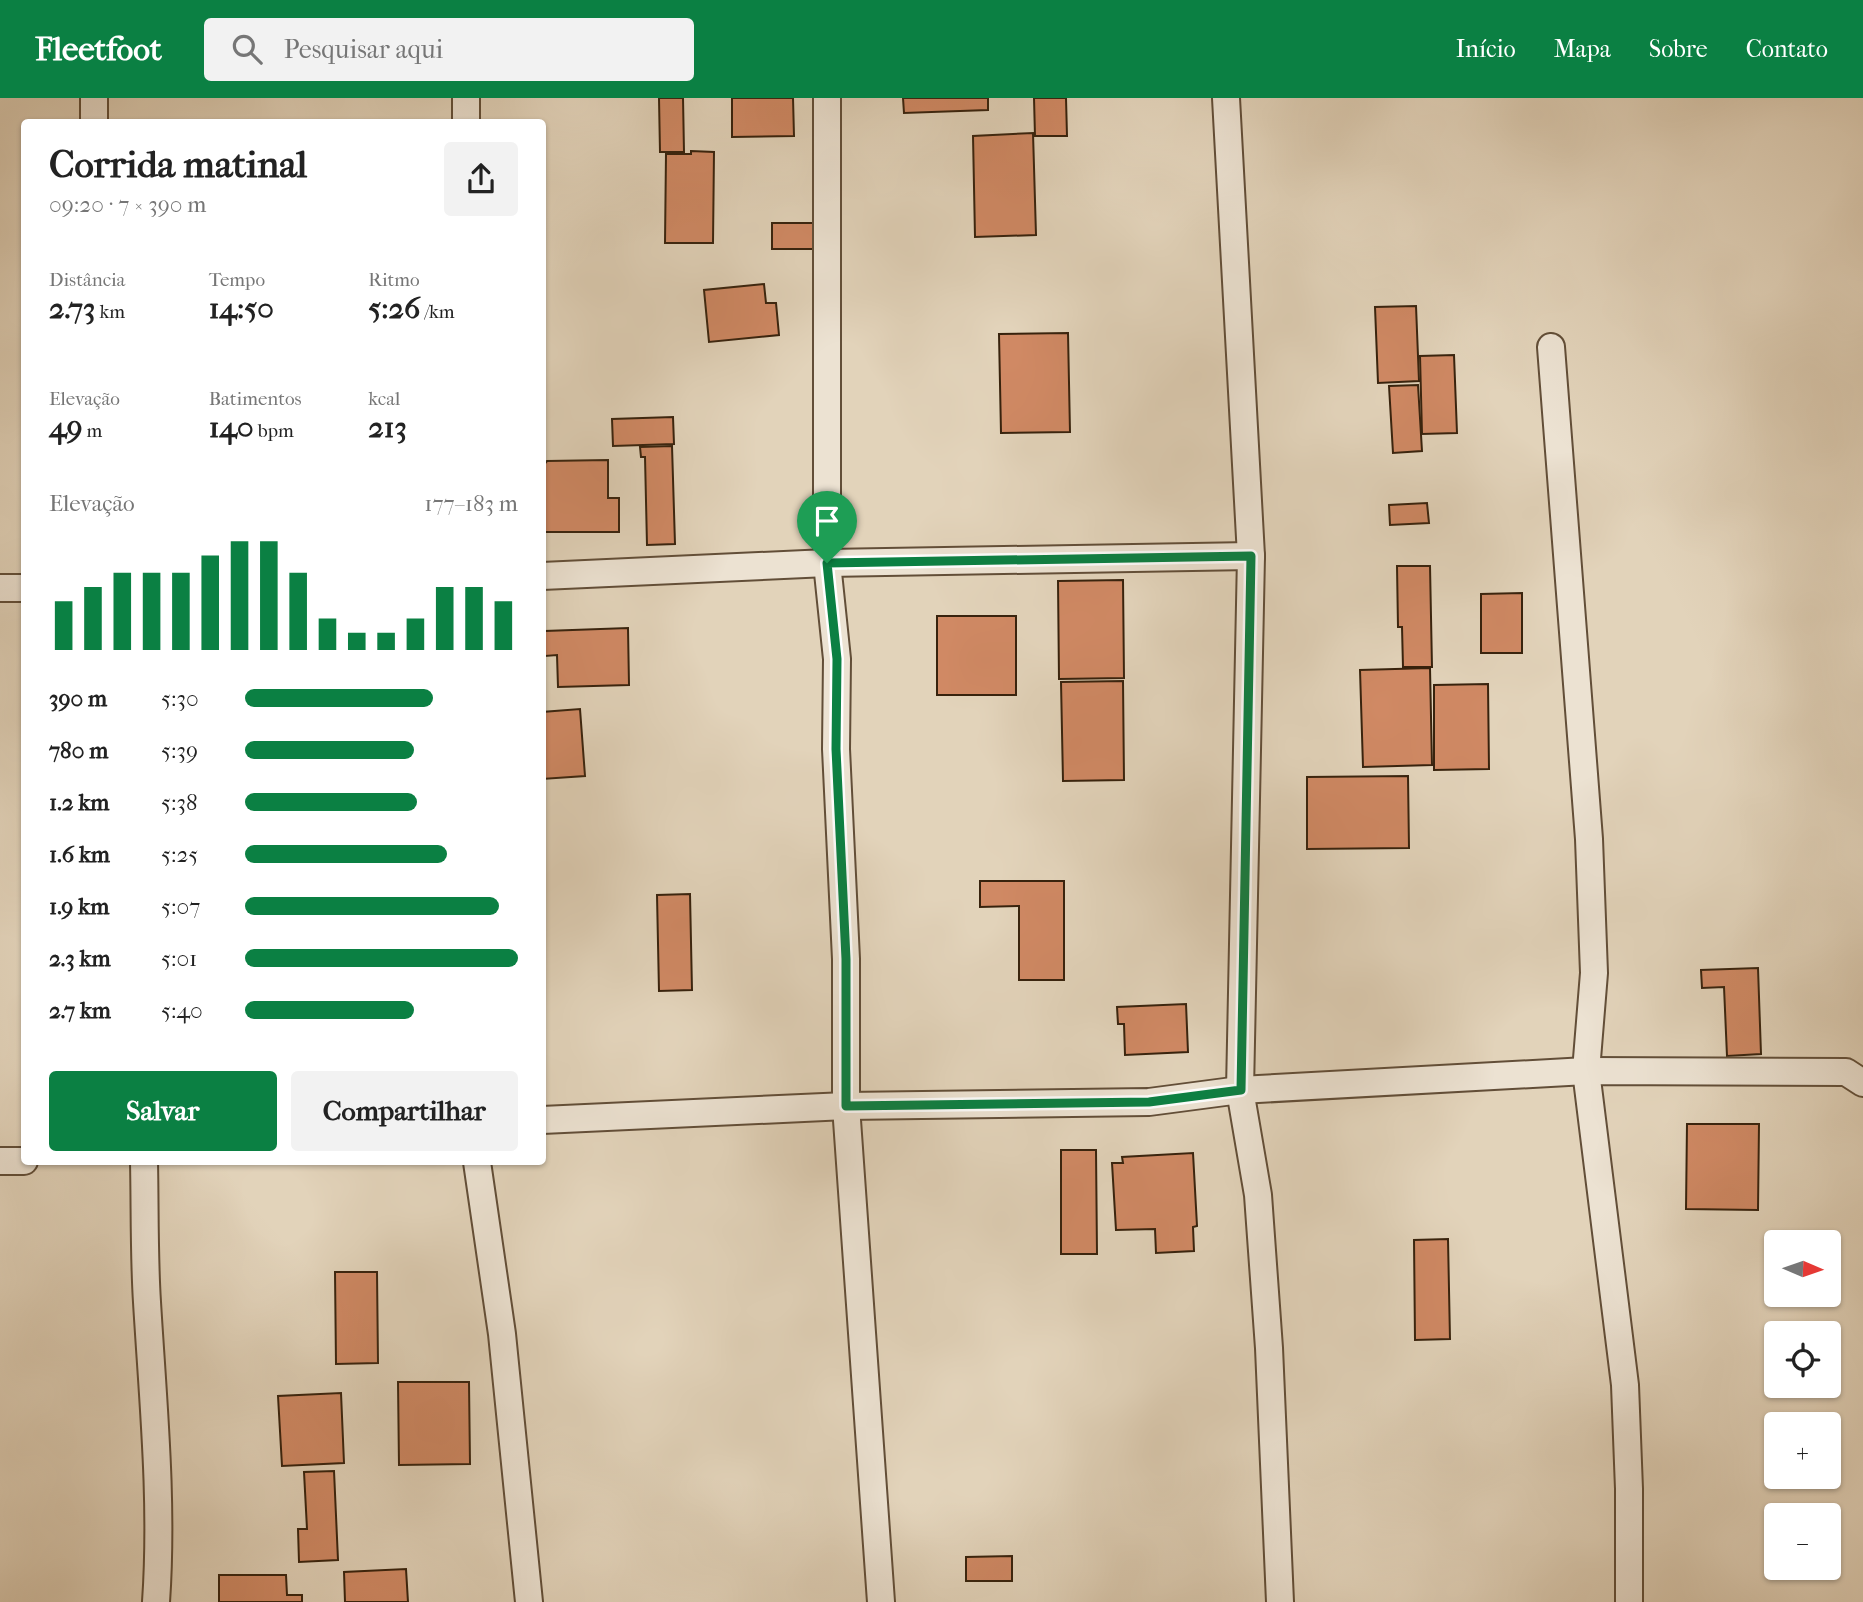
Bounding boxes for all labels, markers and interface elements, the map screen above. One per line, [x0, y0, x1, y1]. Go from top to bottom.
search box [204, 18, 694, 81]
text: Fleetfoot [35, 30, 162, 69]
icon: search [228, 30, 266, 68]
text: Pesquisar aqui [284, 34, 443, 65]
text: Início [1456, 35, 1516, 63]
text: Mapa [1554, 35, 1611, 63]
text: Sobre [1649, 35, 1708, 63]
text: Contato [1746, 35, 1828, 63]
text: Corrida matinal [49, 142, 307, 187]
button: share [444, 142, 518, 216]
text: 09:20 · 7 × 390 m [49, 191, 206, 218]
text: Distância [49, 269, 125, 291]
text: Tempo [209, 269, 265, 291]
text: Ritmo [368, 269, 420, 291]
text: 2.73 [49, 291, 95, 326]
text: 14:50 [209, 291, 274, 326]
text: 5:26 [368, 291, 420, 326]
text: km [95, 301, 125, 323]
text: /km [420, 301, 455, 323]
text: Elevação [49, 388, 120, 410]
text: Batimentos [209, 388, 302, 410]
text: kcal [368, 388, 400, 410]
text: 49 [49, 410, 82, 445]
text: 140 [209, 410, 254, 445]
text: 213 [368, 410, 407, 445]
text: m [82, 420, 102, 442]
text: bpm [254, 420, 294, 442]
text: Elevação [49, 490, 135, 517]
text: 177–183 m [424, 490, 518, 517]
pin [797, 491, 857, 563]
icon: arrive [808, 502, 846, 540]
text: 390 m [49, 685, 107, 712]
text: 5:30 [161, 685, 199, 712]
text: 780 m [49, 737, 108, 764]
text: 5:39 [161, 737, 198, 764]
text: 1.2 km [49, 789, 109, 816]
text: 5:38 [161, 789, 198, 816]
text: 1.6 km [49, 841, 110, 868]
text: 5:25 [161, 841, 198, 868]
text: 1.9 km [49, 893, 109, 920]
text: 5:07 [161, 893, 200, 920]
text: 2.3 km [49, 945, 111, 972]
text: 5:01 [161, 945, 197, 972]
text: 2.7 km [49, 997, 111, 1024]
text: 5:40 [161, 997, 203, 1024]
button: Salvar [49, 1071, 277, 1151]
button: Compartilhar [291, 1071, 518, 1151]
north arrow [1764, 1230, 1841, 1307]
map controls [1764, 1230, 1841, 1580]
button: locate [1764, 1321, 1841, 1398]
button: + [1764, 1412, 1841, 1489]
button: − [1764, 1503, 1841, 1580]

